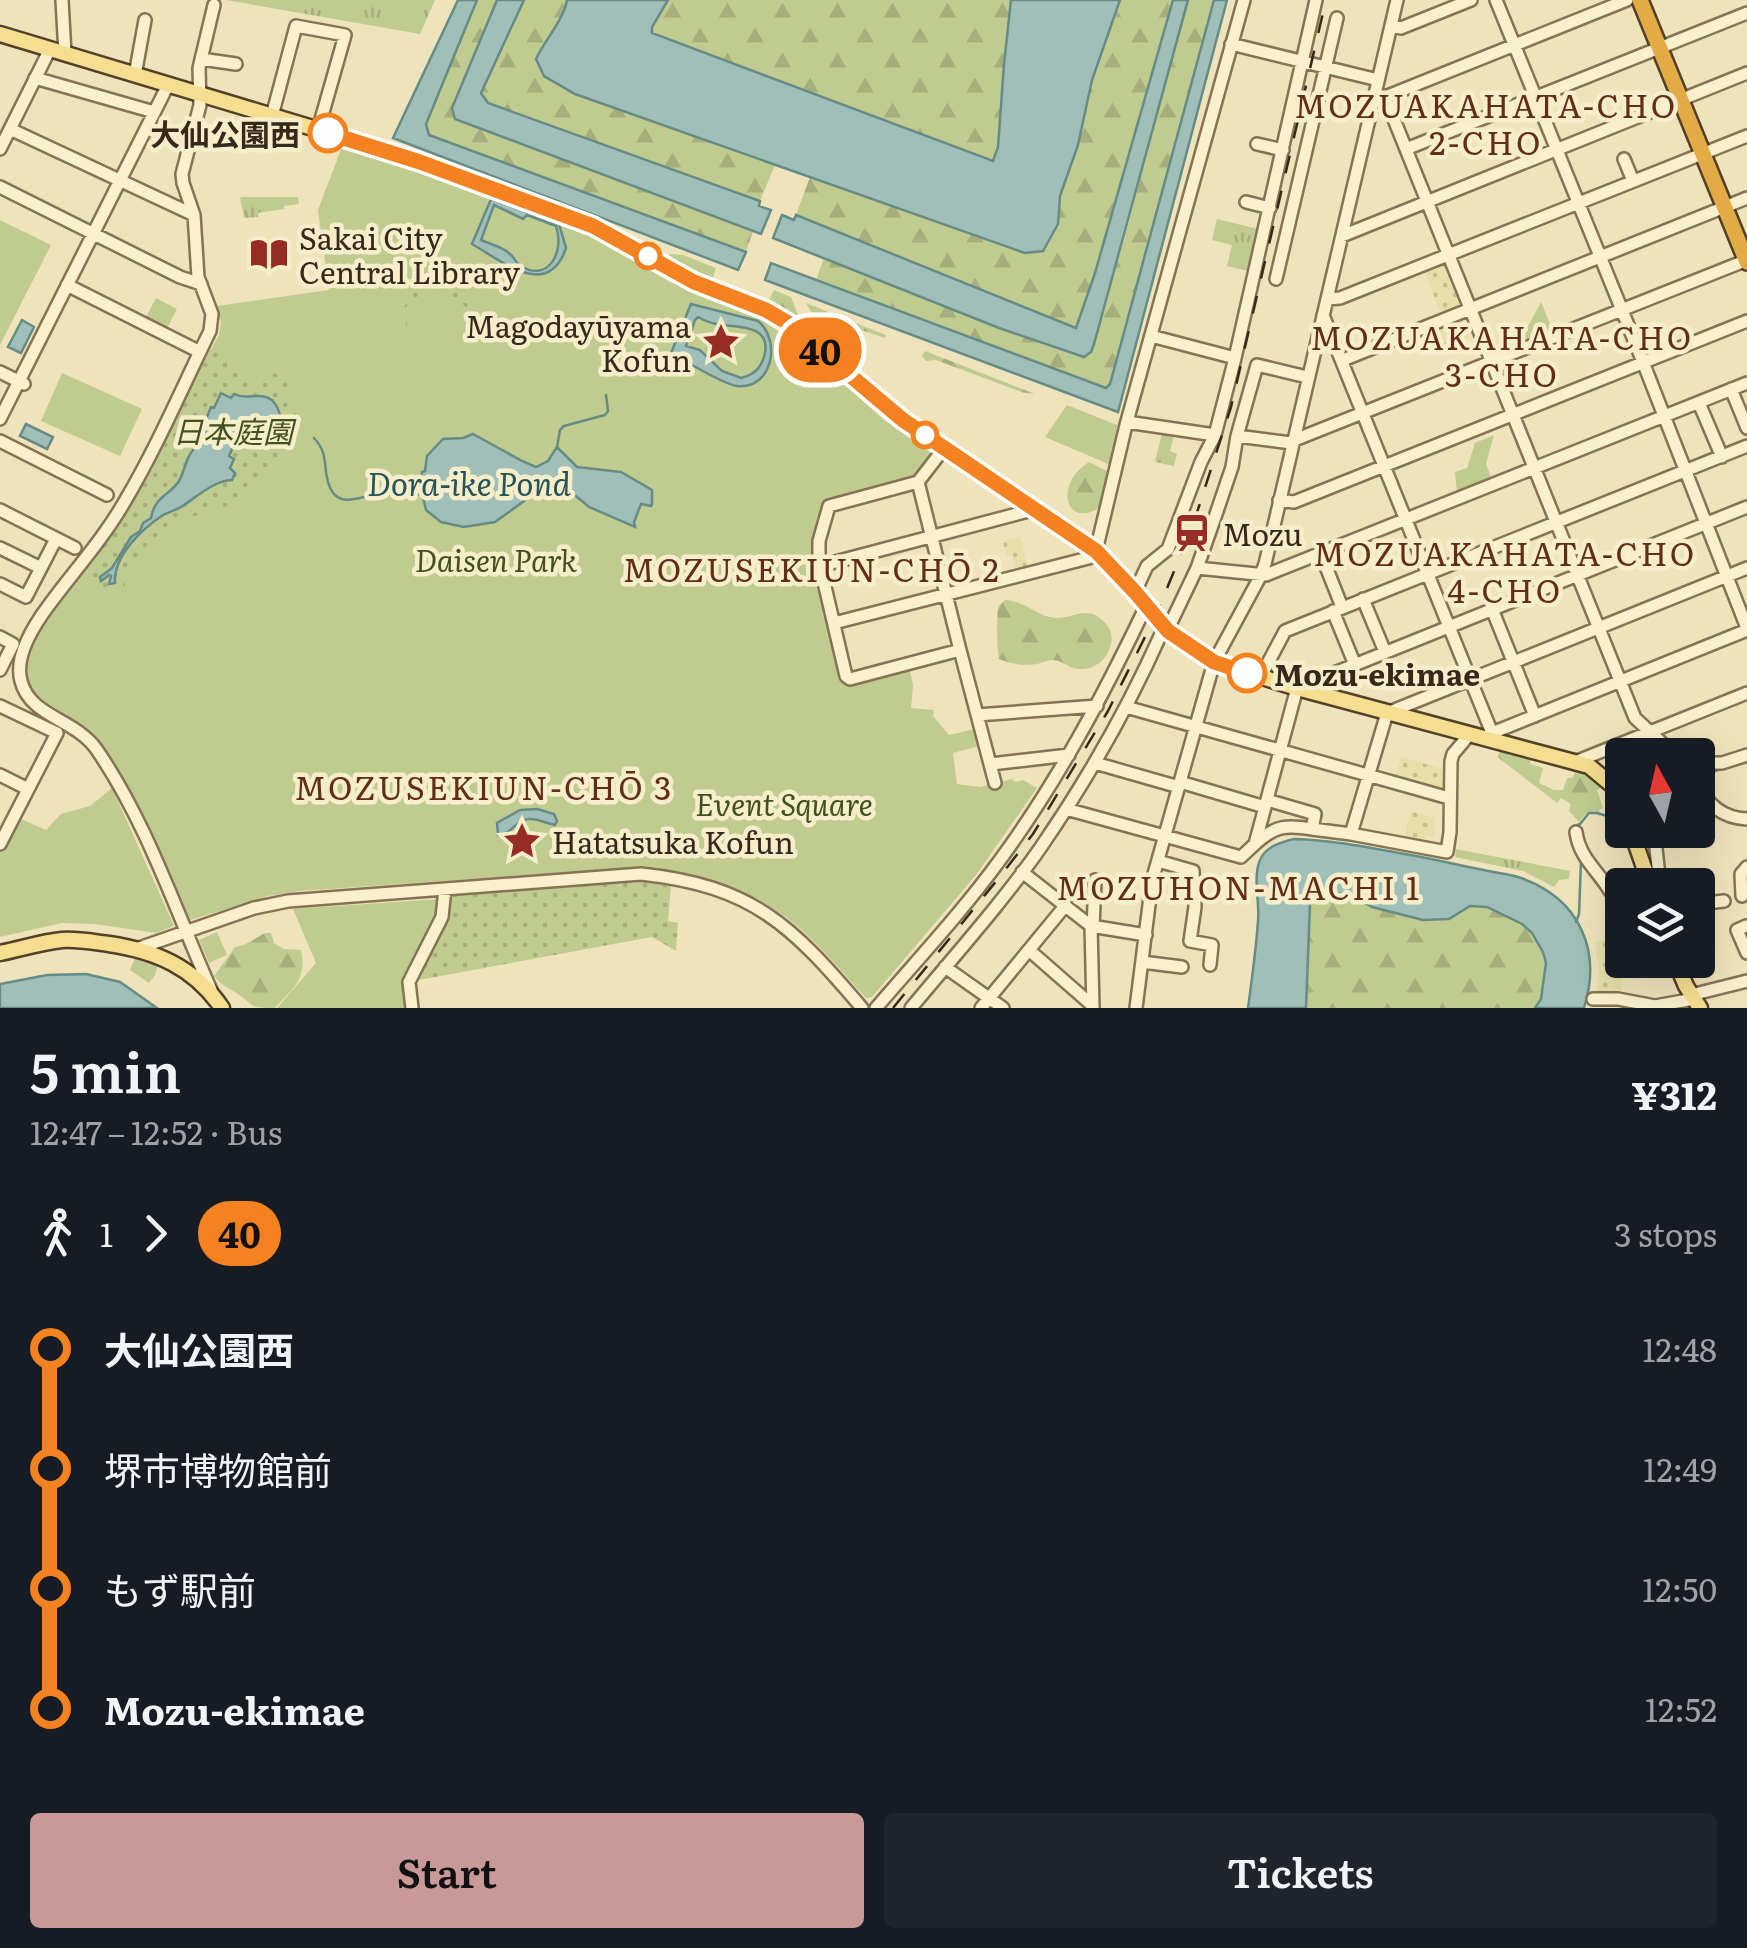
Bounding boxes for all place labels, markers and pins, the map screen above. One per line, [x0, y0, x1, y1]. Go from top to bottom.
place label: 大仙公園西 [150, 111, 300, 155]
marker: 大仙公園西 [309, 114, 347, 152]
place label: Sakai City Central Library [299, 215, 521, 293]
library icon: Sakai City Central Library [248, 233, 290, 275]
unlabelled marker [635, 243, 661, 269]
place label: Magodayūyama Kofun [465, 303, 692, 381]
place icon: Magodayūyama Kofun [700, 321, 742, 363]
unlabelled marker [912, 422, 938, 448]
place label: Mozu [1222, 511, 1303, 555]
station icon: Mozu [1171, 512, 1213, 554]
place label: Mozu-ekimae [1274, 651, 1480, 695]
marker: Mozu-ekimae [1228, 654, 1266, 692]
place label: Hatatsuka Kofun [552, 819, 794, 863]
place icon: Hatatsuka Kofun [501, 820, 543, 862]

